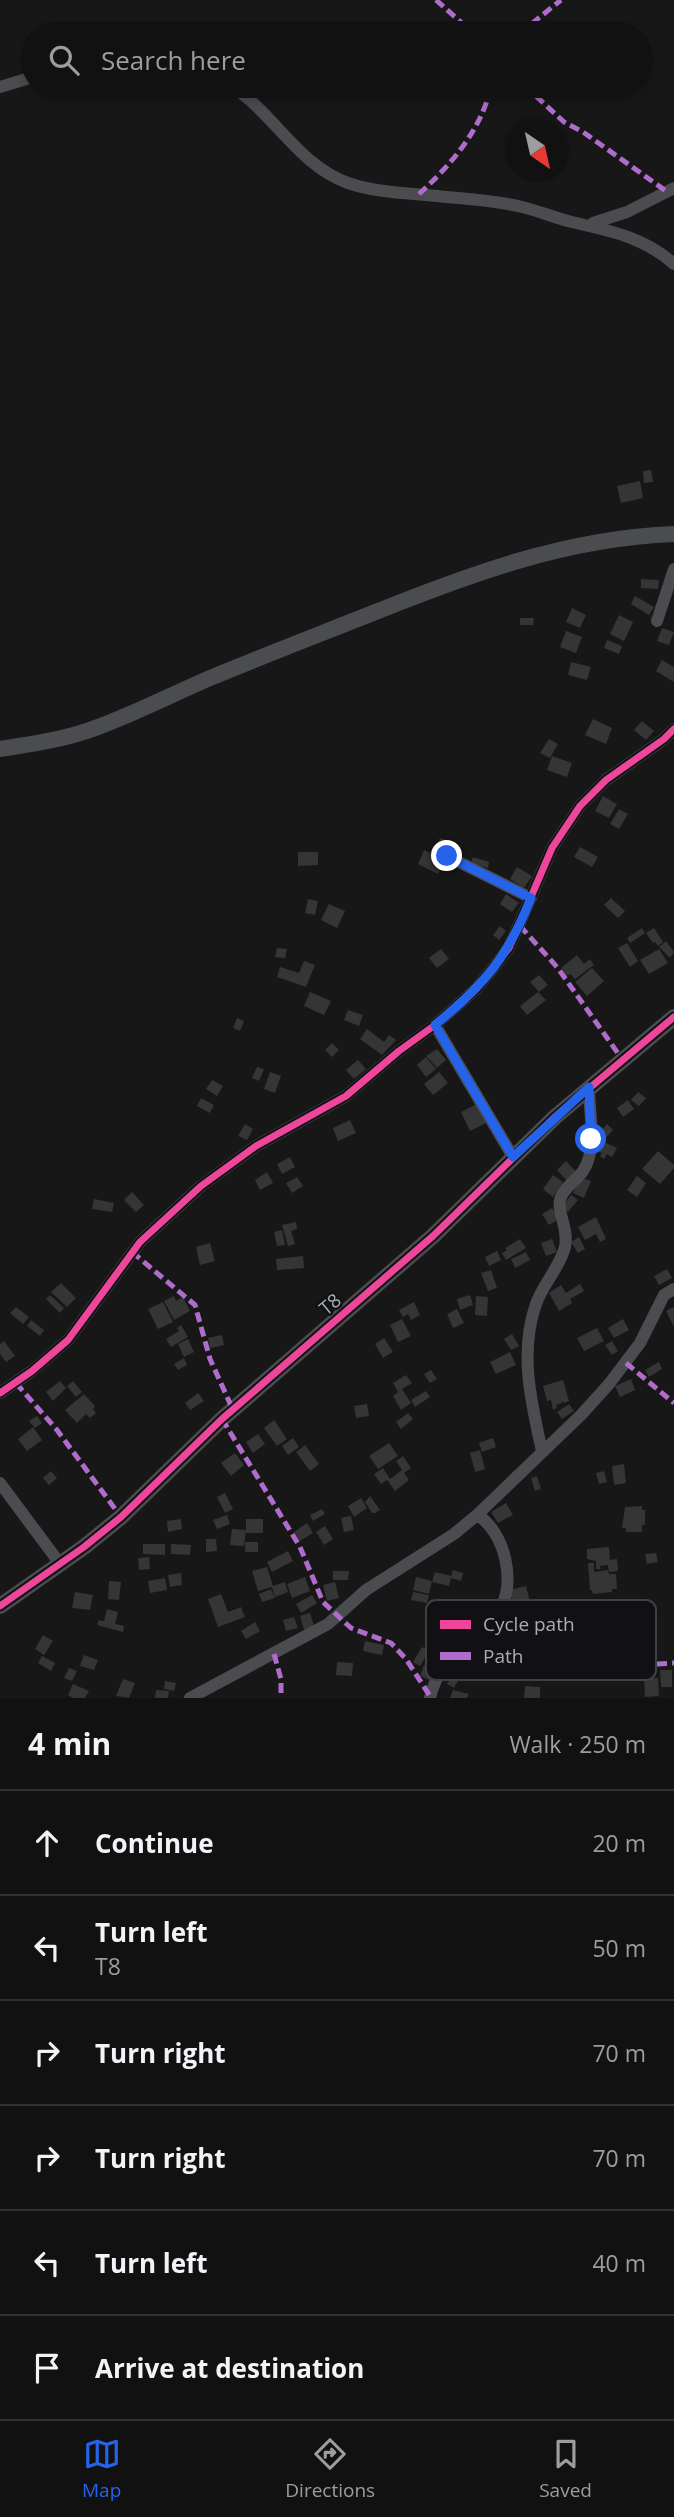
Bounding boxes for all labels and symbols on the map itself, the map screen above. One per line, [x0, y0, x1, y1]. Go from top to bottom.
north arrow [506, 119, 569, 182]
route end [431, 840, 462, 871]
route start [575, 1123, 606, 1154]
street label: T8 [313, 1287, 347, 1321]
legend [426, 1600, 656, 1680]
text: Cycle path [483, 1611, 575, 1637]
text: Path [483, 1643, 523, 1669]

